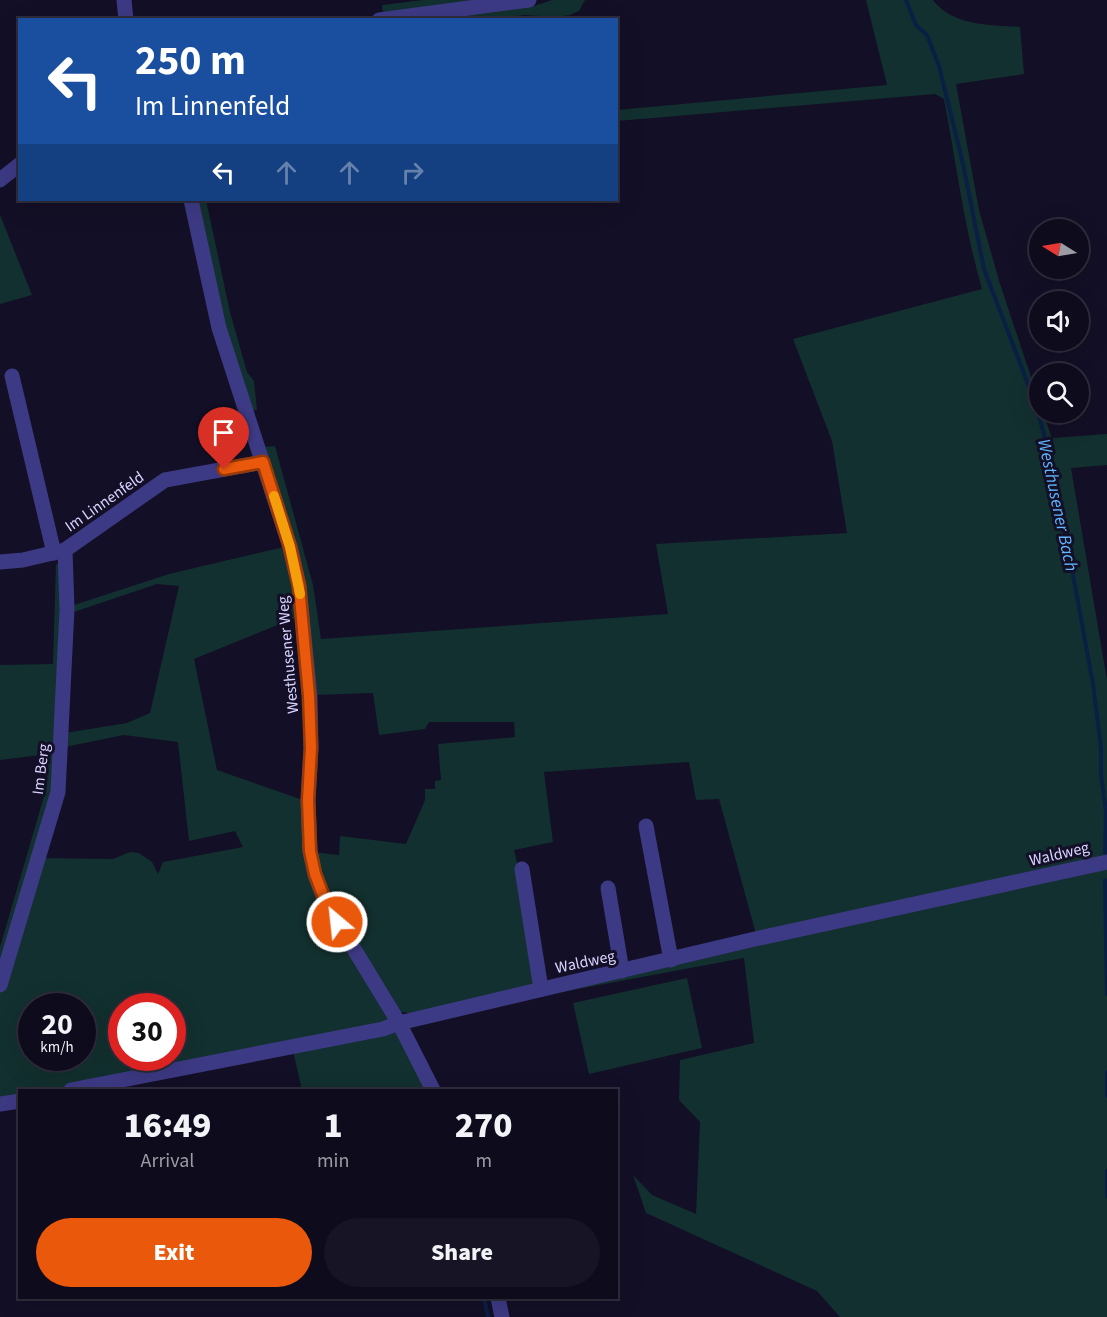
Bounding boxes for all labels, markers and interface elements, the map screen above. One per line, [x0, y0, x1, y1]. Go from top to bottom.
text: 250 m [135, 31, 246, 91]
icon: left [36, 42, 114, 120]
text: Im Linnenfeld [135, 87, 290, 126]
icon: left [207, 156, 240, 189]
icon: ahead [270, 156, 303, 189]
icon: ahead [333, 156, 366, 189]
icon: right [396, 156, 429, 189]
north arrow [1029, 219, 1089, 279]
map controls [1029, 219, 1089, 423]
button: sound [1029, 291, 1089, 351]
button: search [1029, 363, 1089, 423]
pin [198, 407, 249, 469]
icon: arrive [207, 416, 240, 449]
water label: Westhusener Bach [1031, 437, 1084, 574]
street label: Im Linnenfeld [61, 466, 149, 537]
street label: Westhusener Weg [272, 595, 304, 715]
street label: Im Berg [27, 742, 55, 796]
street label: Waldweg [1027, 836, 1091, 872]
position arrow [305, 890, 369, 954]
street label: Waldweg [553, 945, 617, 979]
speed limit sign: 30 [108, 993, 186, 1071]
text: 20 [41, 1003, 73, 1046]
text: km/h [40, 1037, 74, 1058]
text: 16:49 [123, 1100, 212, 1151]
text: 1 [324, 1100, 343, 1151]
text: 270 [455, 1100, 513, 1151]
text: Arrival [141, 1147, 194, 1175]
text: min [317, 1147, 349, 1175]
text: m [475, 1147, 492, 1175]
button: Exit [36, 1218, 312, 1287]
button: Share [324, 1218, 600, 1287]

